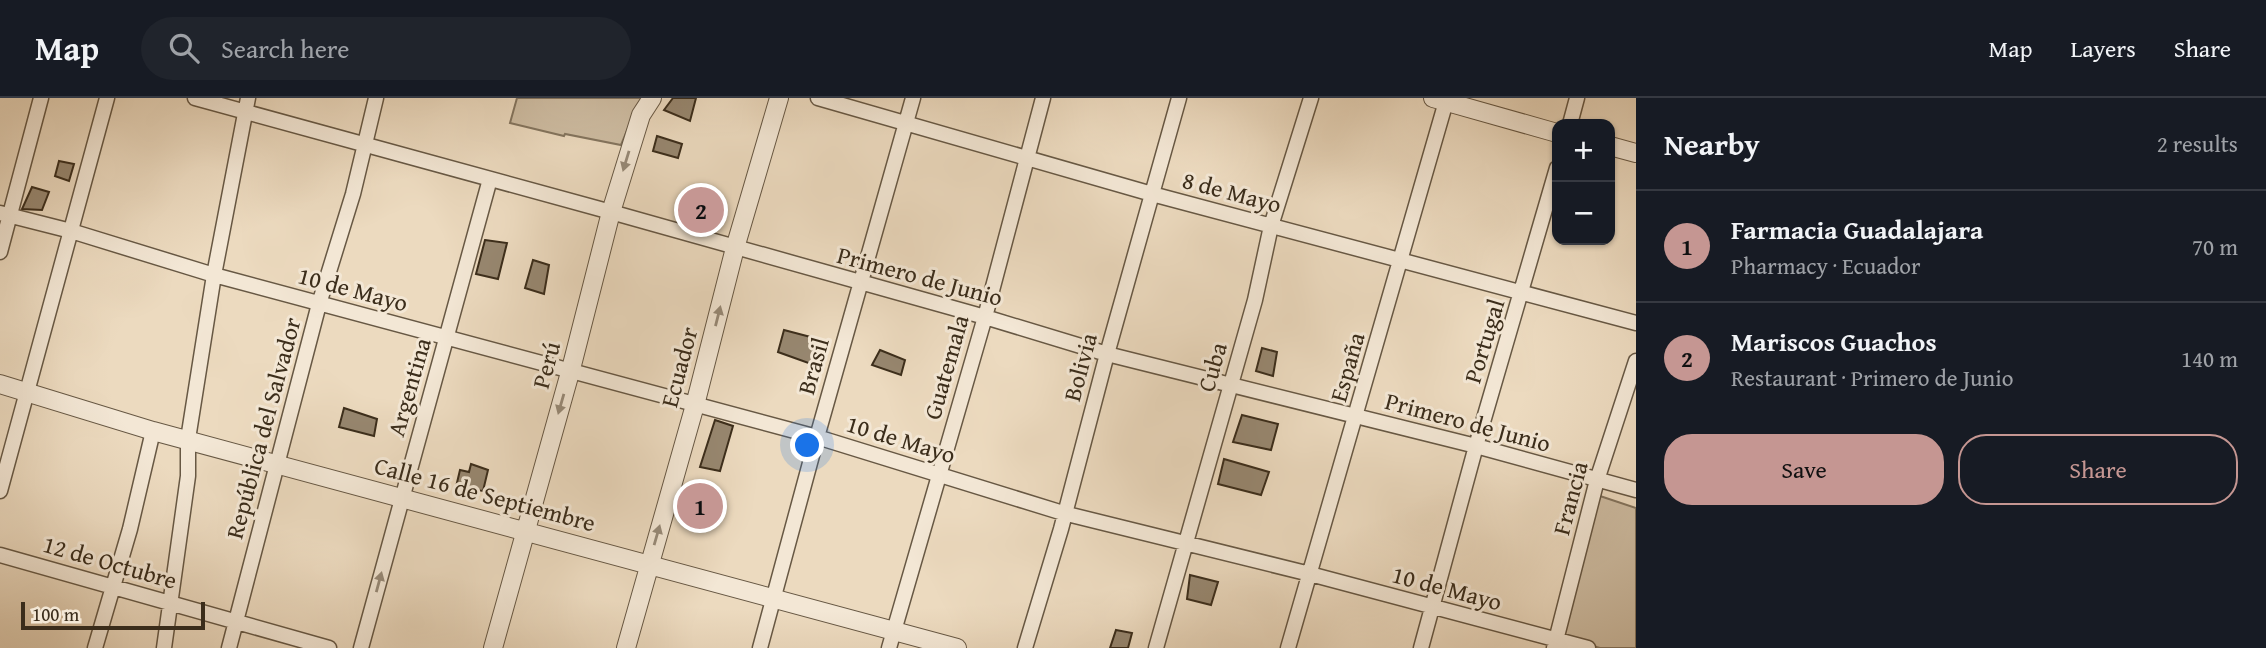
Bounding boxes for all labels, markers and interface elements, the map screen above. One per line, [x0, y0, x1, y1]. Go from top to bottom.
search box [141, 17, 631, 80]
text: Map [35, 24, 99, 72]
icon: search [165, 29, 203, 67]
text: Search here [221, 29, 349, 68]
text: Map [1989, 31, 2032, 66]
text: Layers [2070, 31, 2136, 66]
text: Share [2174, 31, 2231, 66]
map controls [1552, 119, 1615, 245]
button: + [1552, 119, 1615, 182]
text: Nearby [1664, 122, 1760, 166]
text: 2 results [2157, 127, 2238, 160]
one-way arrow [621, 150, 631, 171]
street label: 8 de Mayo [1179, 162, 1285, 222]
button: − [1552, 182, 1615, 245]
pin: 2 [678, 184, 724, 236]
text: Farmacia Guadalajara [1731, 210, 1983, 249]
text: 1 [1681, 230, 1693, 263]
text: 70 m [2192, 230, 2238, 263]
street label: Primero de Junio [833, 237, 1007, 315]
text: Pharmacy · Ecuador [1731, 249, 1921, 282]
street label: 10 de Mayo [294, 258, 412, 320]
street label: Portugal [1455, 294, 1513, 387]
one-way arrow [713, 304, 724, 326]
street label: Guatemala [914, 310, 978, 423]
street label: República del Salvador [217, 313, 309, 543]
text: Mariscos Guachos [1731, 322, 1937, 361]
street label: Ecuador [651, 323, 707, 411]
street label: Bolivia [1054, 328, 1106, 405]
street label: España [1320, 328, 1374, 406]
street label: Argentina [378, 333, 440, 440]
street label: Brasil [788, 333, 838, 399]
street label: Perú [523, 338, 569, 392]
street label: Cuba [1188, 338, 1236, 396]
text: 2 [1681, 342, 1693, 375]
text: 140 m [2181, 342, 2238, 375]
text: Restaurant · Primero de Junio [1731, 361, 2013, 394]
street label: Primero de Junio [1381, 383, 1555, 461]
one-way arrow [556, 394, 566, 415]
street label: 10 de Mayo [842, 406, 960, 472]
your location [790, 428, 824, 462]
button: Save [1664, 434, 1944, 505]
button: Share [1958, 434, 2238, 505]
street label: Calle 16 de Septiembre [371, 448, 599, 540]
street label: Francia [1543, 457, 1597, 539]
pin: 1 [677, 480, 723, 532]
one-way arrow [653, 524, 663, 545]
street label: 12 de Octubre [39, 526, 181, 598]
street label: 10 de Mayo [1388, 557, 1506, 619]
one-way arrow [374, 571, 385, 593]
scale bar [21, 599, 205, 631]
text: 100 m [32, 600, 79, 628]

